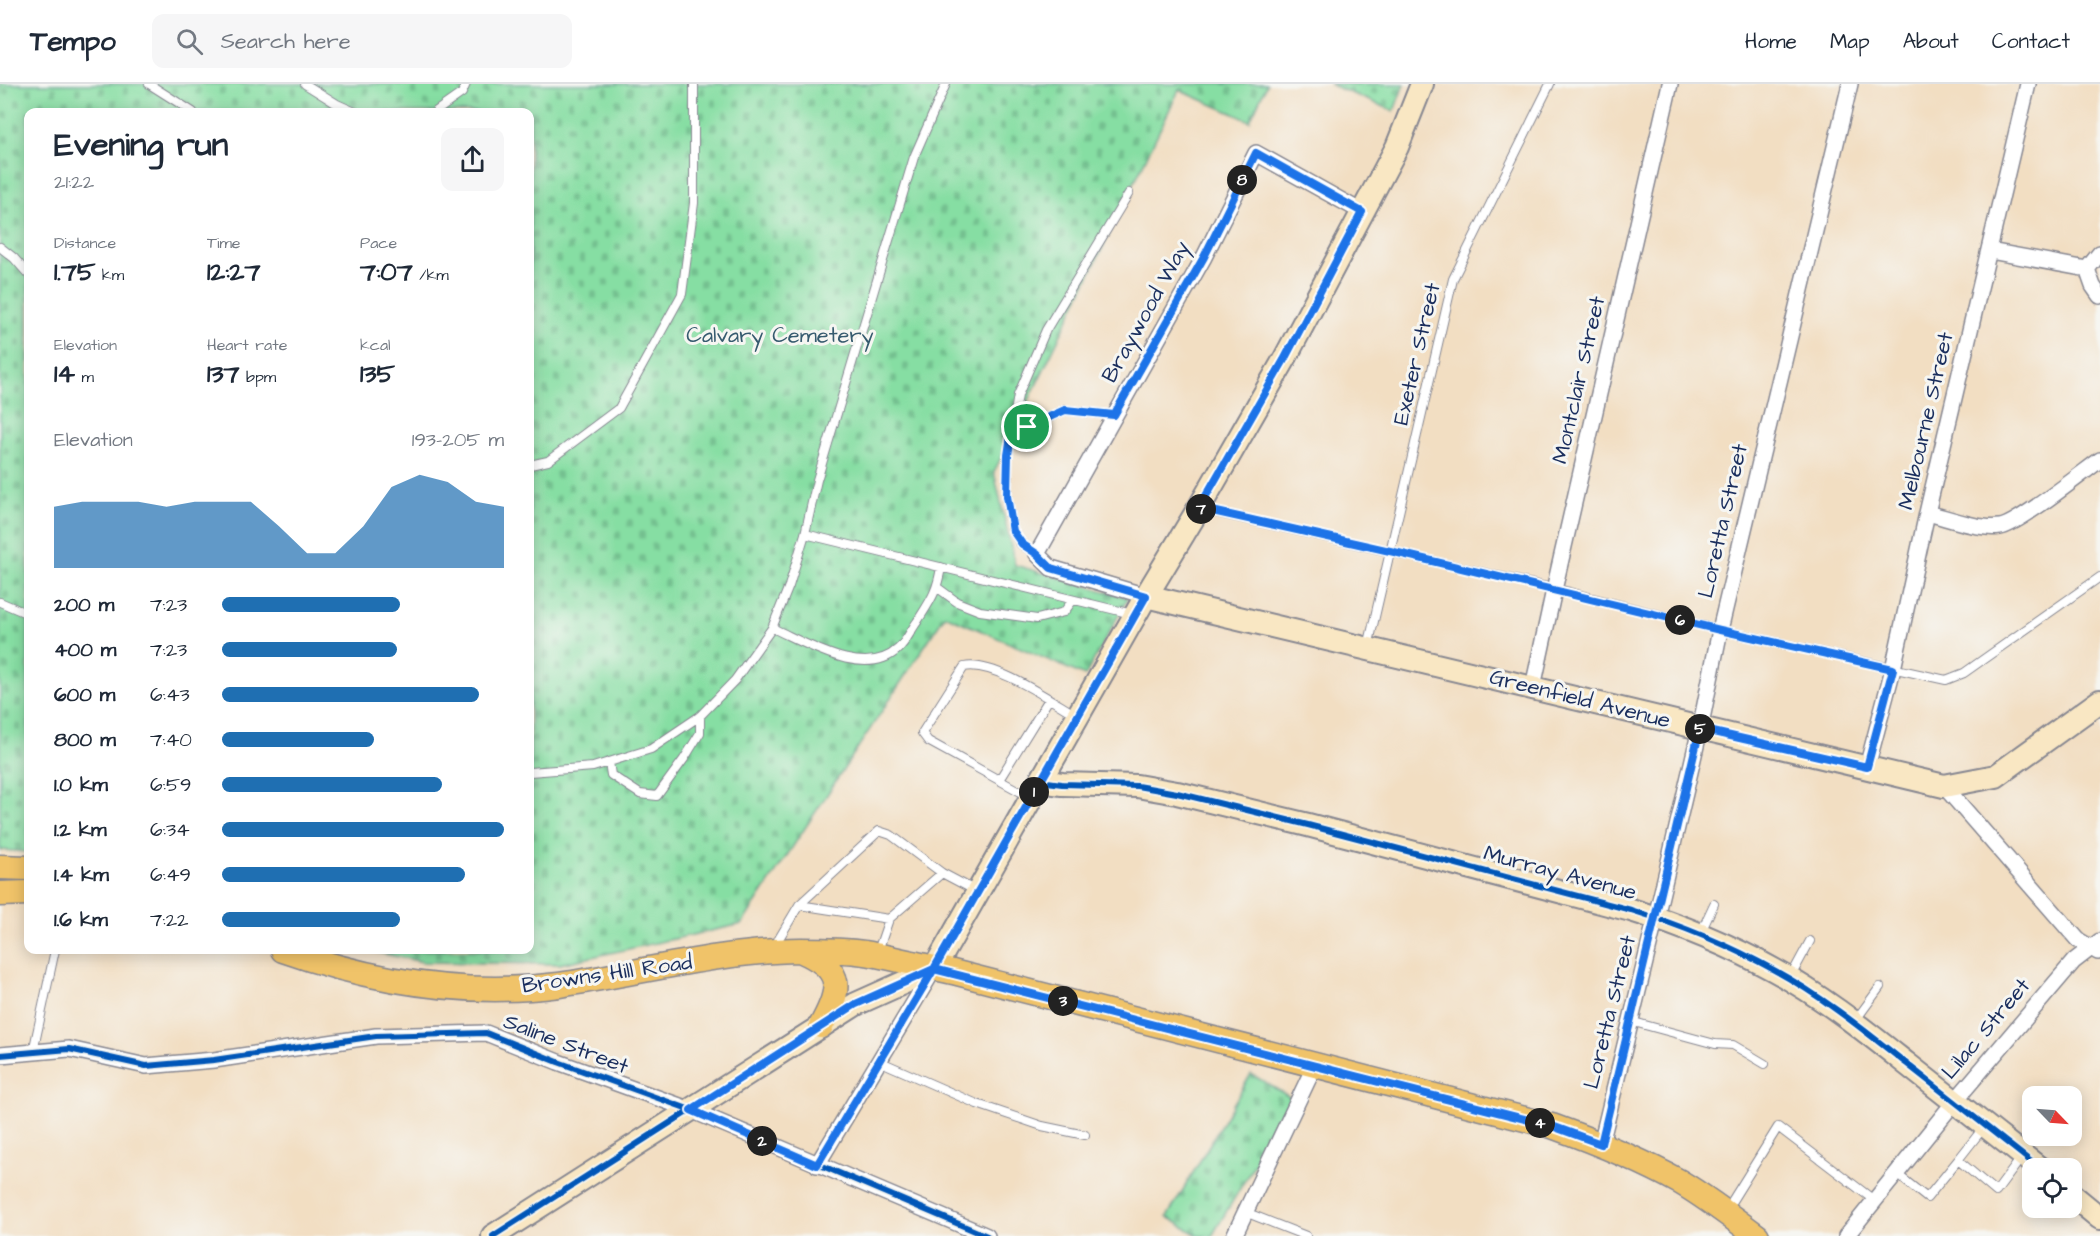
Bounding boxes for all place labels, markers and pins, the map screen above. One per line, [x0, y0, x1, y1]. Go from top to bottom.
pin: 8 [1227, 165, 1257, 195]
pin [1001, 401, 1052, 452]
pin: 7 [1186, 494, 1216, 524]
pin: 6 [1665, 605, 1695, 635]
pin: 5 [1685, 714, 1715, 744]
pin: 1 [1019, 777, 1049, 807]
pin: 3 [1048, 986, 1078, 1016]
pin: 4 [1525, 1108, 1555, 1138]
pin: 2 [747, 1126, 777, 1156]

